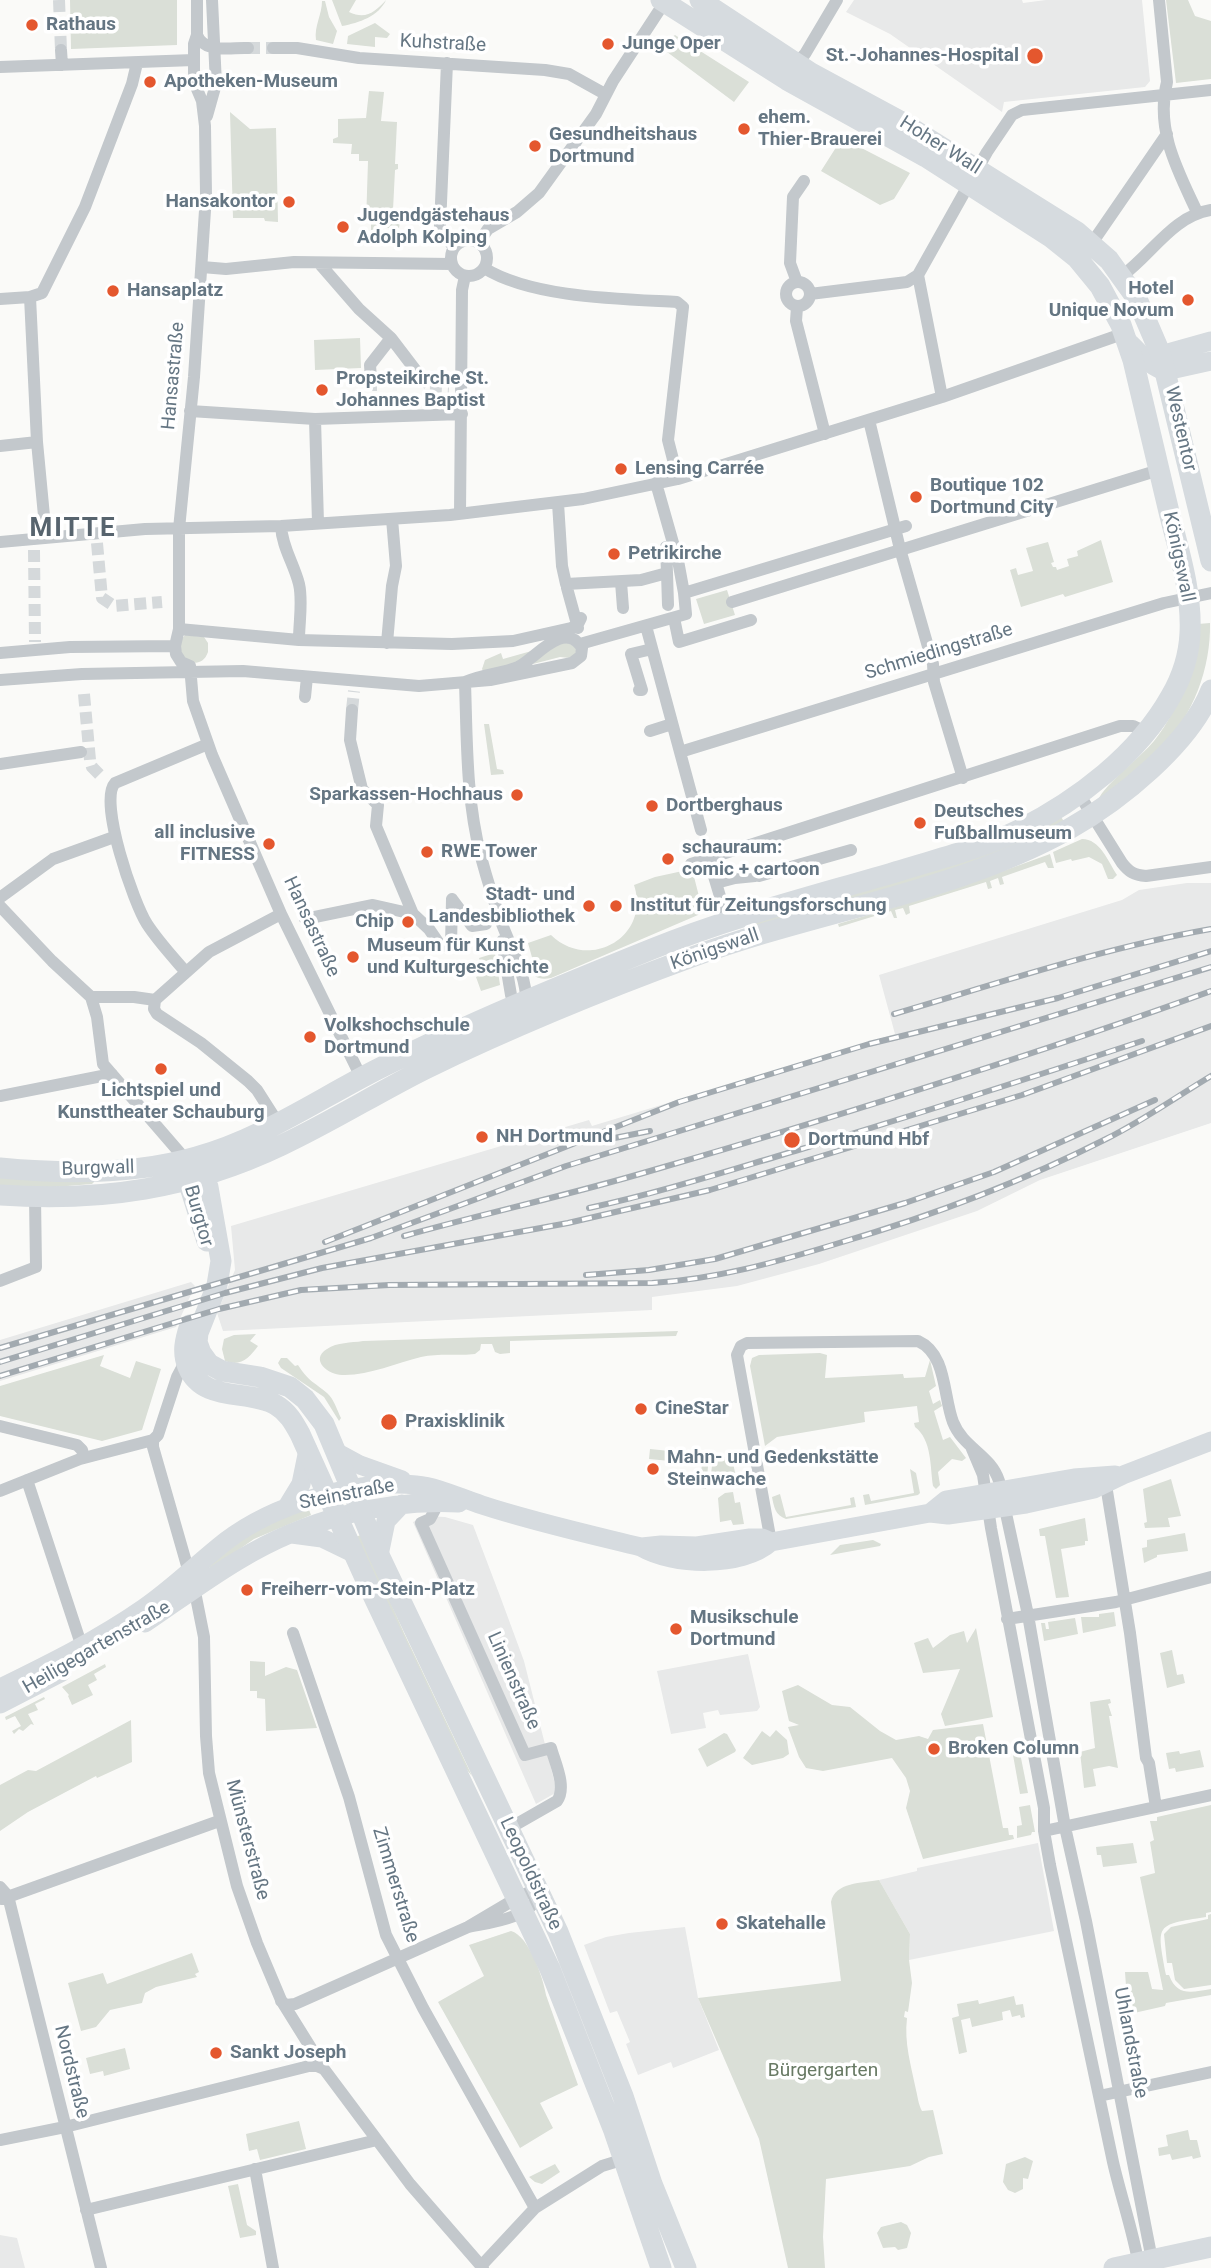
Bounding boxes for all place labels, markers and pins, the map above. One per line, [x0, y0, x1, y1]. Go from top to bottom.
place label: Rathaus [46, 14, 116, 36]
marker: Rathaus [24, 17, 40, 33]
place label: Junge Oper [622, 33, 721, 55]
marker: Junge Oper [600, 36, 616, 52]
place label: St.-Johannes-Hospital [826, 45, 1019, 67]
marker: St.-Johannes-Hospital [1025, 46, 1045, 66]
place label: Apotheken-Museum [164, 71, 338, 93]
marker: Apotheken-Museum [142, 74, 158, 90]
place label: ehem. Thier-Brauerei [758, 107, 882, 151]
marker: ehem. Thier-Brauerei [736, 121, 752, 137]
place label: Gesundheitshaus Dortmund [549, 124, 697, 168]
marker: Gesundheitshaus Dortmund [527, 138, 543, 154]
place label: Hansakontor [165, 191, 275, 213]
marker: Hansakontor [281, 194, 297, 210]
place label: Jugendgästehaus Adolph Kolping [357, 205, 509, 249]
marker: Jugendgästehaus Adolph Kolping [335, 219, 351, 235]
place label: Hotel Unique Novum [1049, 278, 1174, 322]
place label: Hansaplatz [127, 280, 223, 302]
marker: Hansaplatz [105, 283, 121, 299]
marker: Hotel Unique Novum [1180, 292, 1196, 308]
place label: Propsteikirche St. Johannes Baptist [336, 368, 489, 412]
marker: Propsteikirche St. Johannes Baptist [314, 382, 330, 398]
place label: Lensing Carrée [635, 458, 764, 480]
marker: Lensing Carrée [613, 461, 629, 477]
place label: Boutique 102 Dortmund City [930, 475, 1054, 519]
marker: Boutique 102 Dortmund City [908, 489, 924, 505]
place label: Petrikirche [628, 543, 722, 565]
marker: Petrikirche [606, 546, 622, 562]
place label: Sparkassen-Hochhaus [309, 784, 503, 806]
marker: Sparkassen-Hochhaus [509, 787, 525, 803]
place label: Dortberghaus [666, 795, 783, 817]
marker: Dortberghaus [644, 798, 660, 814]
place label: Deutsches Fußballmuseum [934, 801, 1072, 845]
marker: Deutsches Fußballmuseum [912, 815, 928, 831]
place label: all inclusive FITNESS [154, 822, 255, 866]
marker: all inclusive FITNESS [261, 836, 277, 852]
place label: schauraum: comic + cartoon [682, 837, 820, 881]
place label: RWE Tower [441, 841, 537, 863]
marker: RWE Tower [419, 844, 435, 860]
marker: schauraum: comic + cartoon [660, 851, 676, 867]
place label: Stadt- und Landesbibliothek [429, 884, 575, 928]
place label: Institut für Zeitungsforschung [630, 895, 887, 917]
marker: Stadt- und Landesbibliothek [581, 898, 597, 914]
marker: Institut für Zeitungsforschung [608, 898, 624, 914]
place label: Chip [355, 911, 394, 933]
marker: Chip [400, 914, 416, 930]
place label: Museum für Kunst und Kulturgeschichte [367, 935, 549, 979]
marker: Museum für Kunst und Kulturgeschichte [345, 949, 361, 965]
place label: Volkshochschule Dortmund [324, 1015, 470, 1059]
marker: Volkshochschule Dortmund [302, 1029, 318, 1045]
marker: Lichtspiel und Kunsttheater Schauburg [153, 1061, 169, 1077]
place label: Lichtspiel und Kunsttheater Schauburg [57, 1080, 265, 1124]
place label: NH Dortmund [496, 1126, 613, 1148]
marker: NH Dortmund [474, 1129, 490, 1145]
place label: Dortmund Hbf [808, 1129, 929, 1151]
marker: Dortmund Hbf [782, 1130, 802, 1150]
place label: CineStar [655, 1398, 729, 1420]
marker: CineStar [633, 1401, 649, 1417]
place label: Praxisklinik [405, 1411, 505, 1433]
marker: Praxisklinik [379, 1412, 399, 1432]
place label: Mahn- und Gedenkstätte Steinwache [667, 1447, 878, 1491]
marker: Mahn- und Gedenkstätte Steinwache [645, 1461, 661, 1477]
place label: Freiherr-vom-Stein-Platz [261, 1579, 475, 1601]
marker: Freiherr-vom-Stein-Platz [239, 1582, 255, 1598]
place label: Musikschule Dortmund [690, 1607, 798, 1651]
marker: Musikschule Dortmund [668, 1621, 684, 1637]
place label: Broken Column [948, 1738, 1079, 1760]
marker: Broken Column [926, 1741, 942, 1757]
place label: Skatehalle [736, 1913, 826, 1935]
marker: Skatehalle [714, 1916, 730, 1932]
place label: Sankt Joseph [230, 2042, 347, 2064]
marker: Sankt Joseph [208, 2045, 224, 2061]

